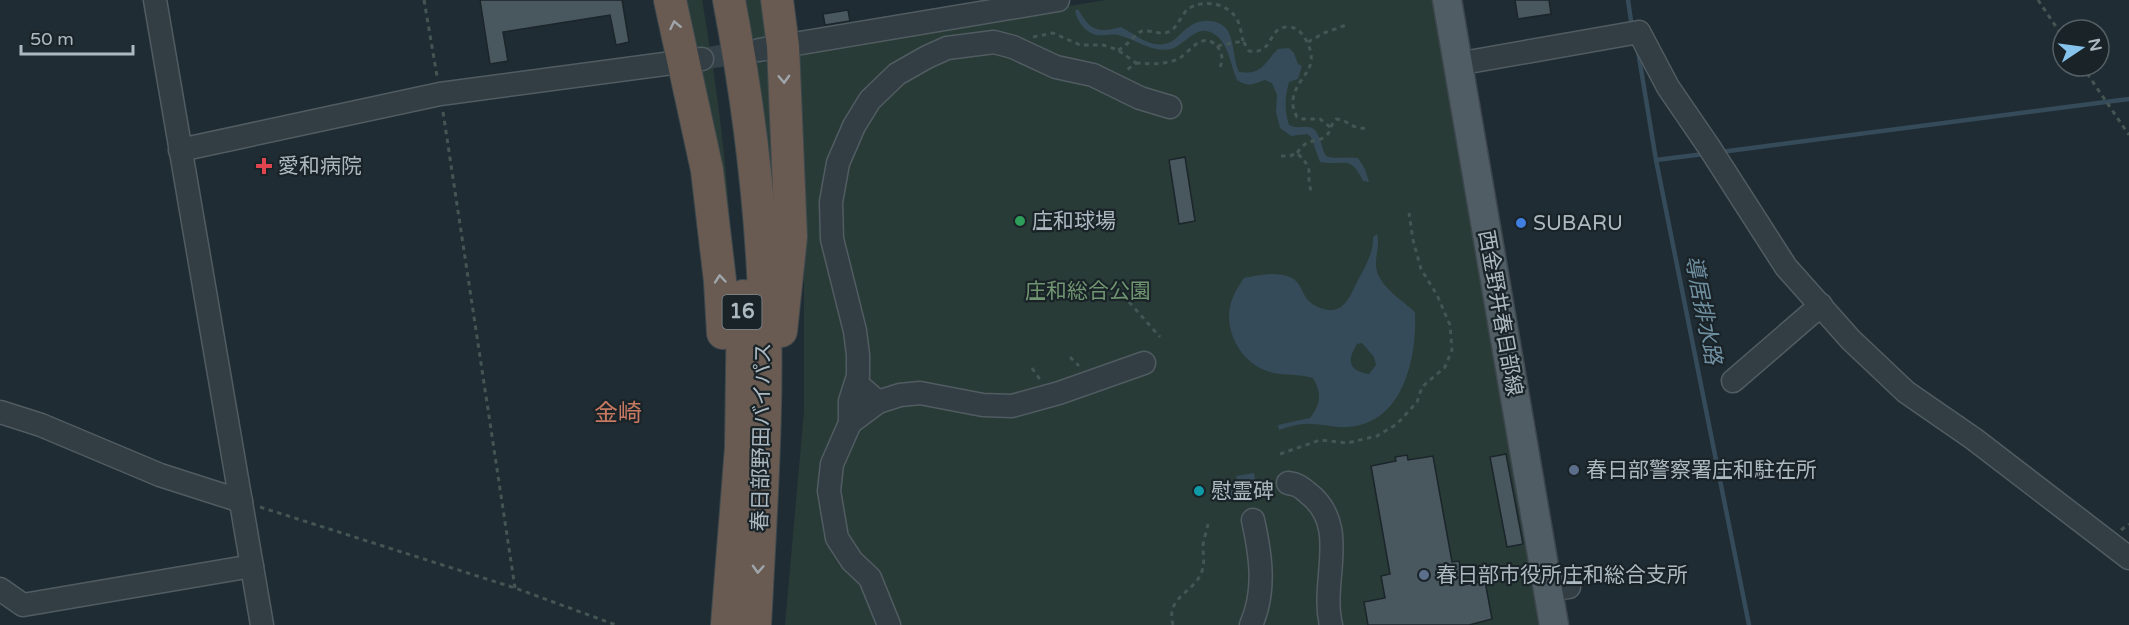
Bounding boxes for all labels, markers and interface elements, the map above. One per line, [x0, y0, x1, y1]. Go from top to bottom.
scale bar [21, 18, 134, 56]
north arrow [2051, 18, 2111, 78]
one-way arrow [669, 20, 682, 30]
text: 50 m [30, 28, 74, 50]
text: N [2083, 36, 2106, 53]
one-way arrow [778, 75, 791, 84]
place label: 愛和病院 [278, 154, 362, 179]
marker: 愛和病院 [255, 157, 273, 175]
place label: 庄和球場 [1032, 209, 1116, 234]
place label: SUBARU [1533, 211, 1623, 236]
marker: 庄和球場 [1013, 214, 1027, 228]
marker: SUBARU [1514, 216, 1528, 230]
street label: 西金野井春日部線 [1473, 228, 1527, 398]
water label: 導居排水路 [1680, 254, 1727, 368]
one-way arrow [714, 274, 727, 283]
park label: 庄和総合公園 [1025, 279, 1151, 304]
road number: 16 [722, 295, 762, 329]
street label: 春日部野田バイパス [748, 342, 776, 532]
district label: 金崎 [594, 399, 642, 428]
place label: 春日部警察署庄和駐在所 [1586, 458, 1817, 483]
marker: 春日部警察署庄和駐在所 [1567, 463, 1581, 477]
place label: 慰霊碑 [1211, 479, 1274, 504]
marker: 慰霊碑 [1192, 484, 1206, 498]
place label: 春日部市役所庄和総合支所 [1436, 563, 1688, 588]
one-way arrow [751, 564, 764, 573]
marker: 春日部市役所庄和総合支所 [1417, 568, 1431, 582]

